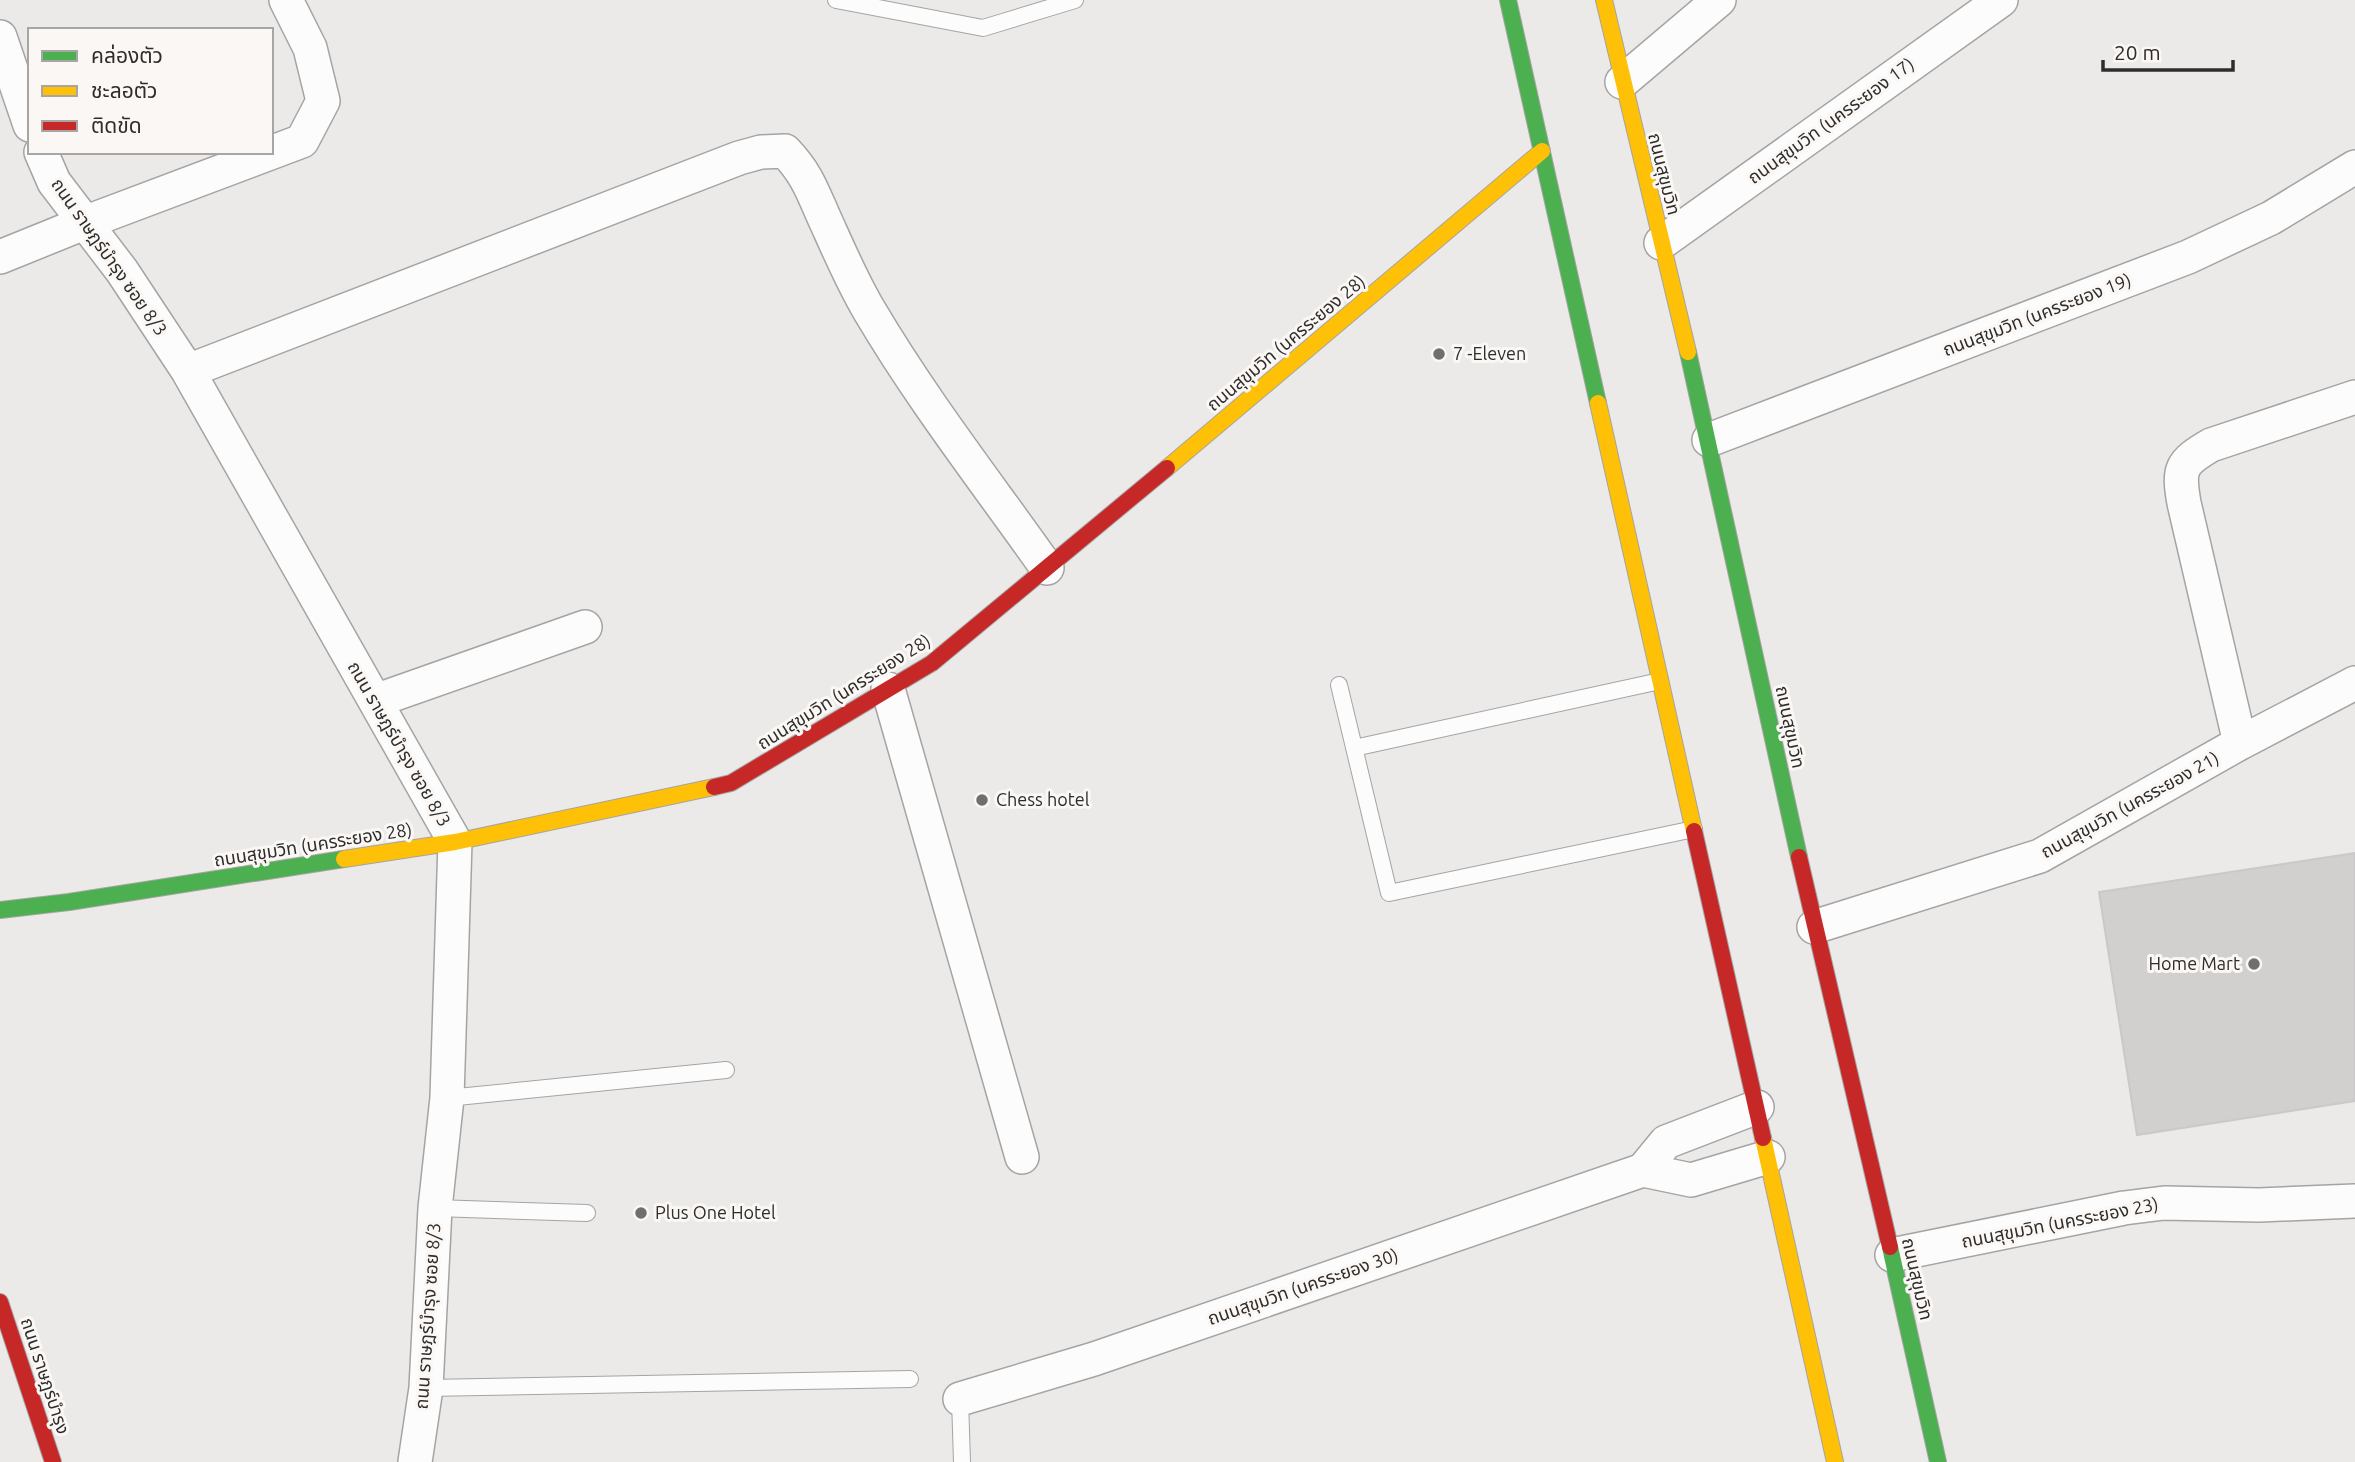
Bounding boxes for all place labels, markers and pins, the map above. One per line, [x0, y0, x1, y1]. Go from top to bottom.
place label: 7 -Eleven [1453, 343, 1526, 363]
marker: 7 -Eleven [1431, 346, 1447, 362]
place label: Chess hotel [996, 789, 1090, 809]
marker: Chess hotel [974, 792, 990, 808]
place label: Home Mart [2149, 953, 2240, 973]
marker: Home Mart [2246, 956, 2262, 972]
place label: Plus One Hotel [655, 1202, 776, 1222]
marker: Plus One Hotel [633, 1205, 649, 1221]

